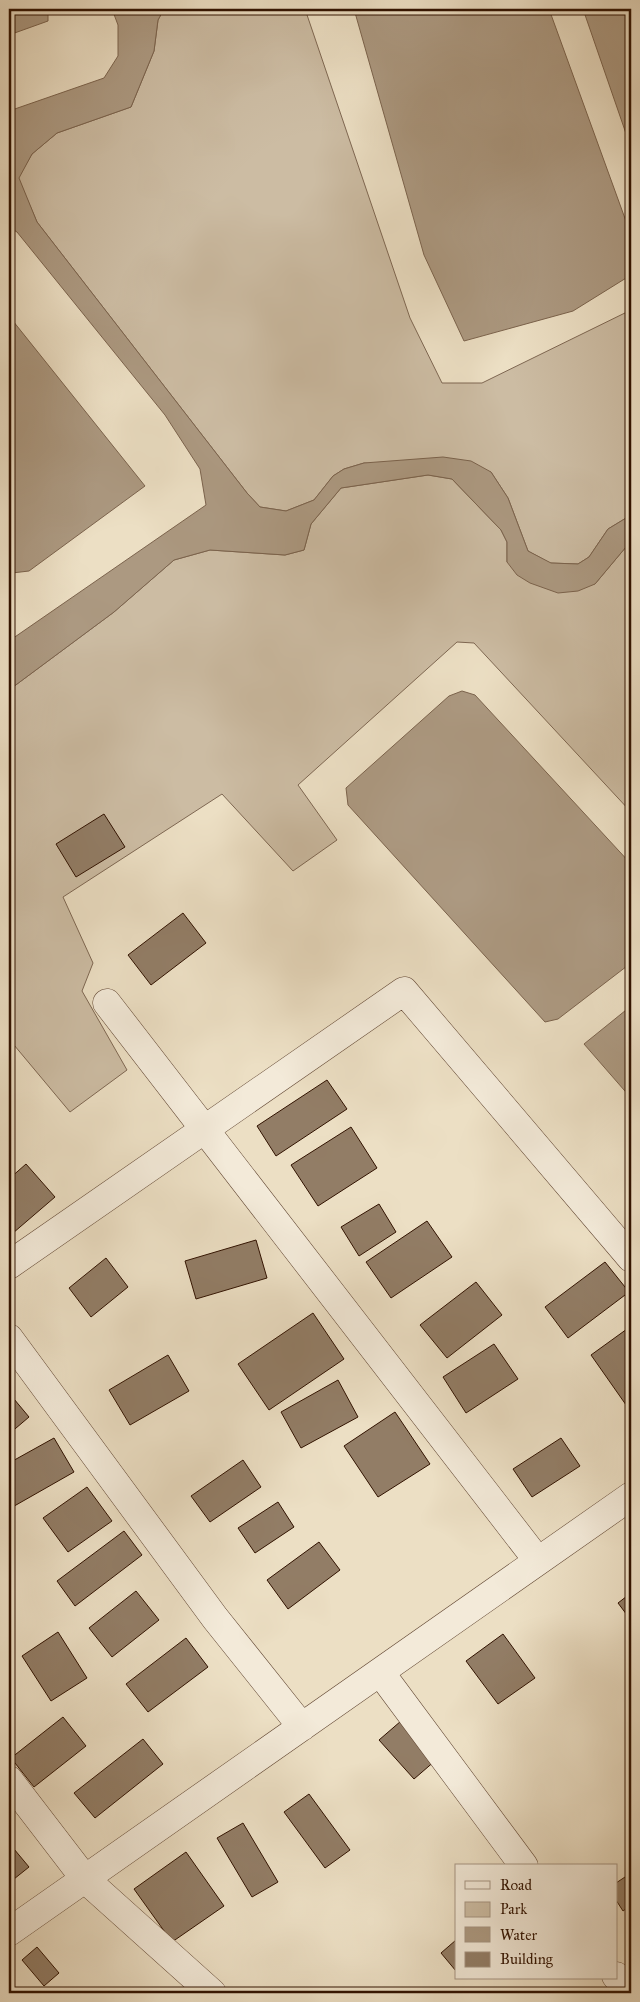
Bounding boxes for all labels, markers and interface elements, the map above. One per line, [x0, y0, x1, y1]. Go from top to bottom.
legend [455, 1864, 618, 1980]
text: Road [500, 1876, 532, 1894]
text: Park [500, 1900, 527, 1918]
text: Water [500, 1926, 537, 1944]
text: Building [500, 1950, 554, 1968]

